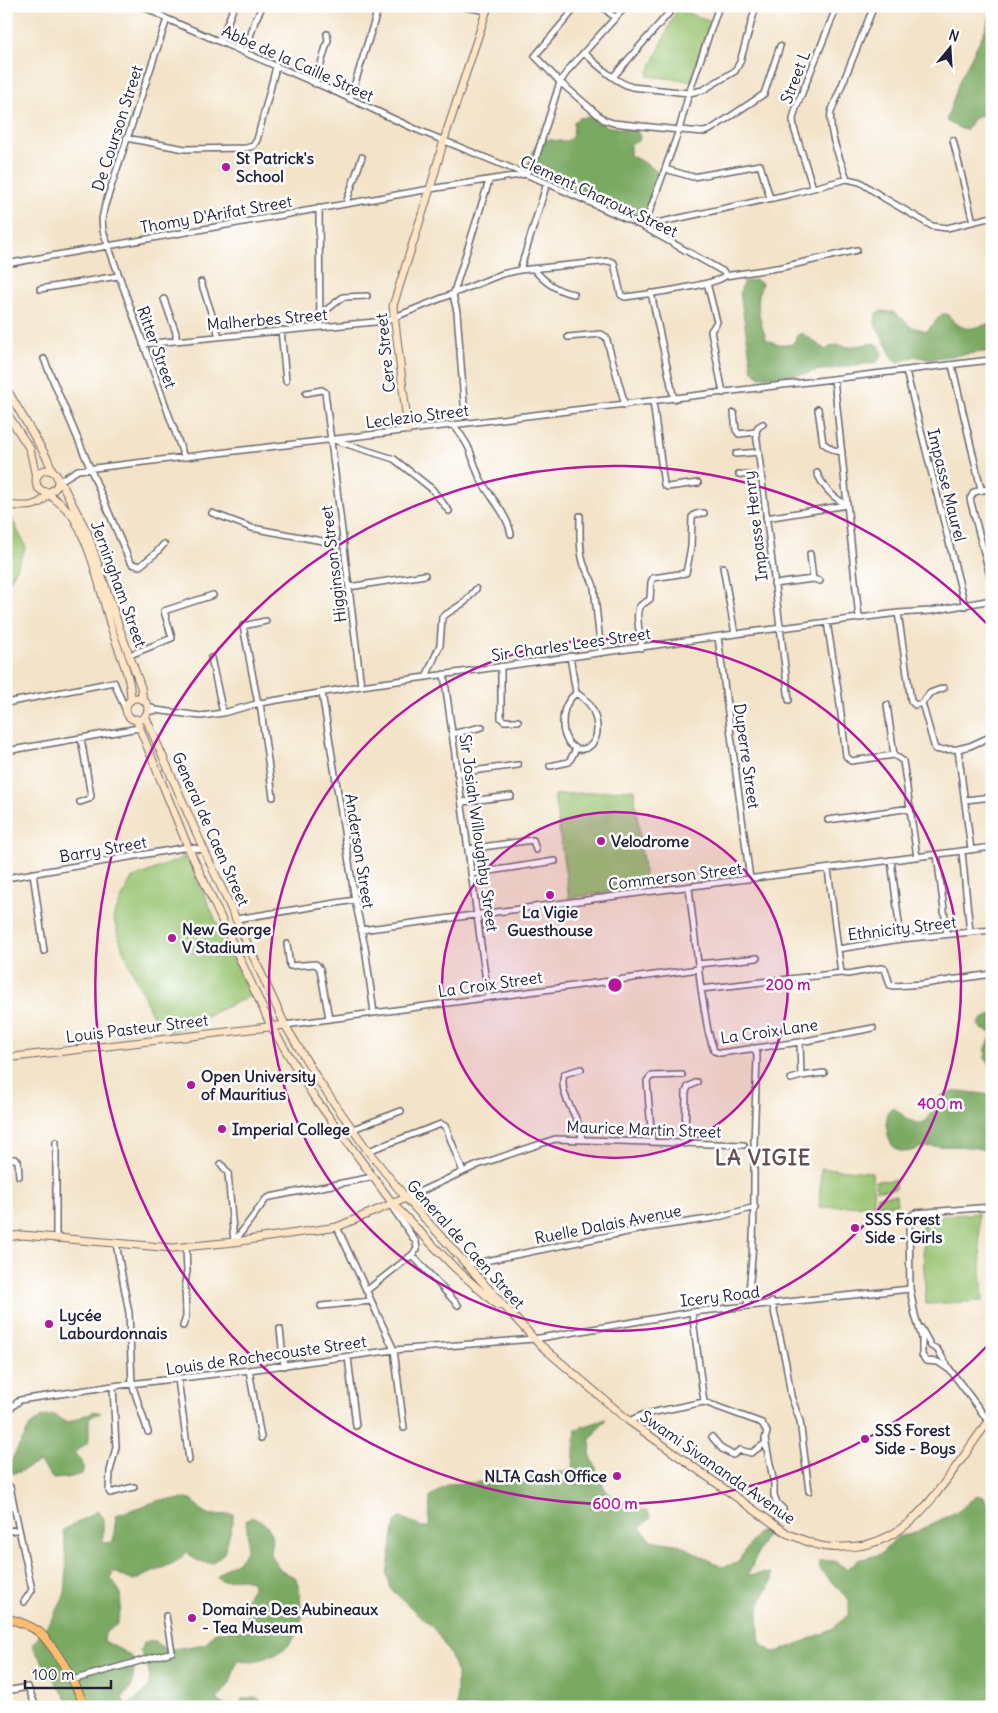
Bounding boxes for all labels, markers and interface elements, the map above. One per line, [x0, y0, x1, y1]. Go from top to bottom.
street label: Abbe de la Caille Street [219, 20, 378, 106]
north arrow [926, 22, 976, 72]
text: N [947, 26, 961, 46]
street label: Street L [776, 47, 814, 106]
street label: De Courson Street [87, 62, 147, 193]
place label: St Patrick's School [236, 148, 314, 186]
street label: Clement Charoux Street [517, 151, 682, 242]
marker: St Patrick's School [220, 161, 232, 173]
street label: Thomy D'Arifat Street [139, 191, 294, 237]
street label: Ritter Street [133, 303, 181, 391]
street label: Malherbes Street [206, 304, 329, 334]
street label: Cere Street [371, 312, 399, 394]
street label: Leclezio Street [364, 400, 470, 432]
street label: Impasse Maurel [923, 426, 971, 544]
street label: Impasse Henry [738, 470, 772, 582]
street label: Higginson Street [316, 504, 350, 624]
street label: Jerningham Street [87, 518, 151, 651]
street label: Sir Charles Lees Street [490, 623, 653, 665]
street label: Duperre Street [730, 702, 764, 811]
street label: Sir Josiah Willoughby Street [455, 733, 503, 934]
street label: General de Caen Street [168, 749, 254, 910]
street label: Anderson Street [341, 792, 379, 910]
street label: Barry Street [58, 831, 149, 867]
place label: Velodrome [611, 831, 689, 851]
marker: Velodrome [595, 835, 607, 847]
street label: Commerson Street [607, 858, 744, 894]
marker: La Vigie Guesthouse [544, 889, 556, 901]
place label: La Vigie Guesthouse [507, 902, 593, 940]
street label: Ethnicity Street [846, 911, 958, 945]
place label: New George V Stadium [182, 919, 271, 957]
marker: New George V Stadium [166, 932, 178, 944]
street label: La Croix Street [436, 967, 544, 1001]
text: 200 m [766, 975, 810, 994]
centre of rings [606, 976, 624, 994]
street label: Louis Pasteur Street [65, 1009, 210, 1047]
street label: La Croix Lane [719, 1014, 819, 1048]
place label: Open University of Mauritius [201, 1066, 316, 1104]
marker: Open University of Mauritius [185, 1079, 197, 1091]
text: 400 m [917, 1094, 963, 1113]
street label: Maurice Martin Street [566, 1116, 722, 1142]
place label: Imperial College [232, 1119, 350, 1140]
marker: Imperial College [216, 1123, 228, 1135]
district label: LA VIGIE [715, 1144, 811, 1171]
street label: General de Caen Street [403, 1175, 530, 1313]
street label: Ruelle Dalais Avenue [533, 1200, 683, 1248]
place label: SSS Forest Side - Girls [865, 1209, 942, 1247]
marker: SSS Forest Side - Girls [849, 1222, 861, 1234]
street label: Icery Road [679, 1281, 761, 1311]
place label: Lycée Labourdonnais [59, 1305, 167, 1343]
marker: Lycée Labourdonnais [43, 1318, 55, 1330]
street label: Louis de Rochecouste Street [164, 1331, 368, 1379]
street label: Swami Sivananda Avenue [637, 1406, 799, 1528]
place label: SSS Forest Side - Boys [875, 1420, 956, 1459]
marker: SSS Forest Side - Boys [859, 1433, 871, 1445]
place label: NLTA Cash Office [484, 1466, 607, 1486]
marker: NLTA Cash Office [611, 1470, 623, 1482]
text: 600 m [592, 1494, 638, 1513]
place label: Domaine Des Aubineaux - Tea Museum [202, 1599, 378, 1637]
marker: Domaine Des Aubineaux - Tea Museum [186, 1612, 198, 1624]
scale bar [25, 1658, 111, 1690]
text: 100 m [32, 1665, 74, 1684]

